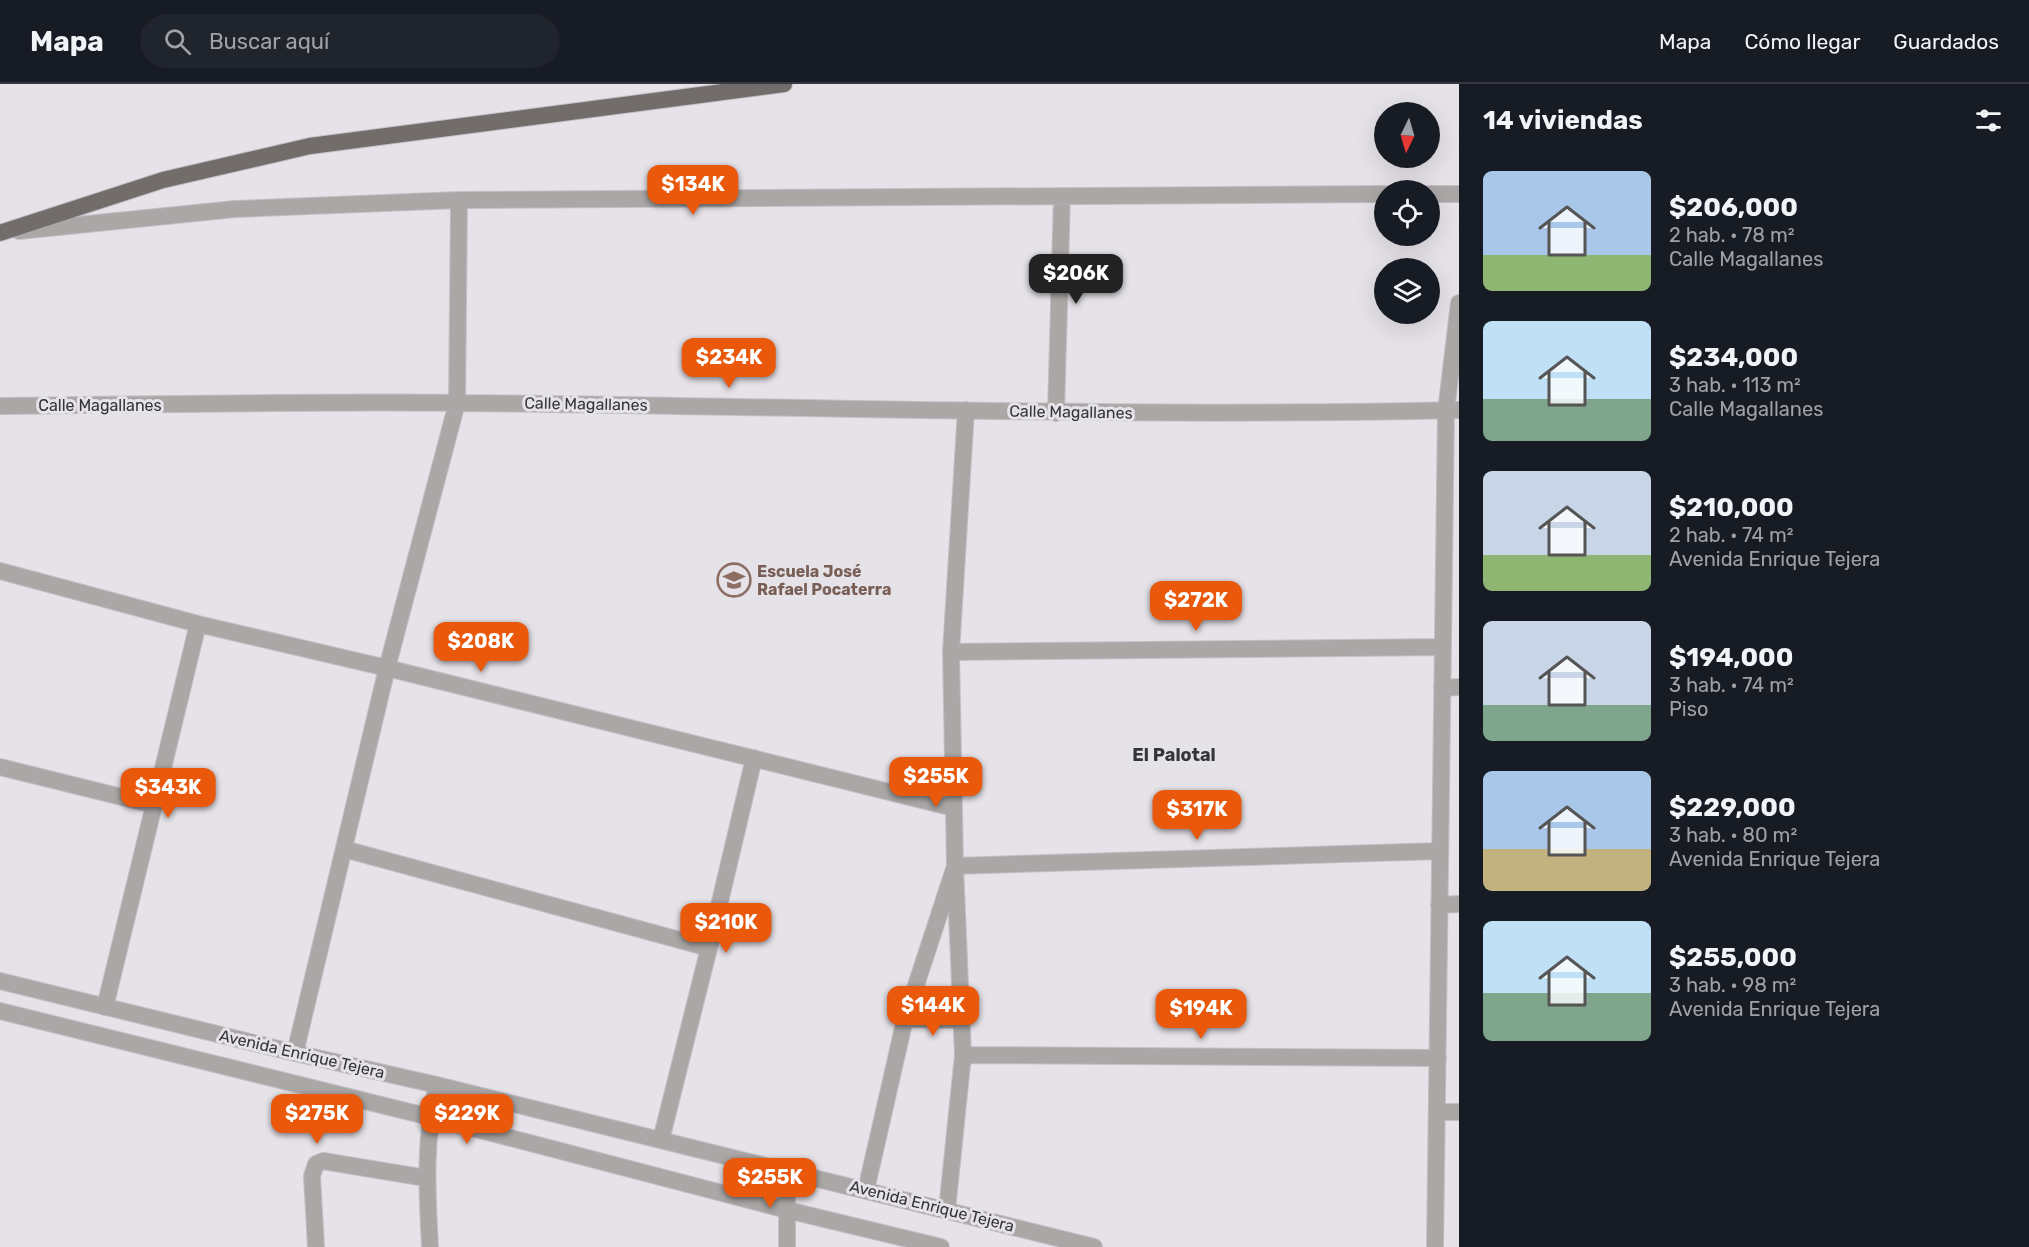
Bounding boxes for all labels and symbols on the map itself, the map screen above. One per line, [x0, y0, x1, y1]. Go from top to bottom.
north arrow [1374, 102, 1440, 168]
pin: $134K [651, 165, 735, 216]
pin: $206K [1034, 254, 1118, 305]
pin: $234K [687, 338, 771, 389]
street label: Calle Magallanes [524, 393, 648, 415]
street label: Calle Magallanes [38, 396, 162, 415]
street label: Calle Magallanes [1009, 401, 1133, 423]
school or university icon: Escuela José Rafael Pocaterra [716, 562, 752, 598]
place label: Escuela José Rafael Pocaterra [757, 562, 891, 599]
pin: $272K [1154, 581, 1238, 632]
pin: $208K [439, 622, 523, 673]
district label: El Palotal [1132, 744, 1216, 766]
pin: $255K [894, 757, 978, 808]
pin: $343K [126, 768, 210, 819]
pin: $317K [1155, 790, 1239, 841]
pin: $210K [684, 903, 768, 954]
pin: $144K [891, 986, 975, 1037]
pin: $194K [1159, 989, 1243, 1040]
street label: Avenida Enrique Tejera [217, 1026, 387, 1082]
pin: $275K [275, 1094, 359, 1145]
pin: $229K [425, 1094, 509, 1145]
pin: $255K [728, 1158, 812, 1209]
street label: Avenida Enrique Tejera [848, 1176, 1016, 1236]

